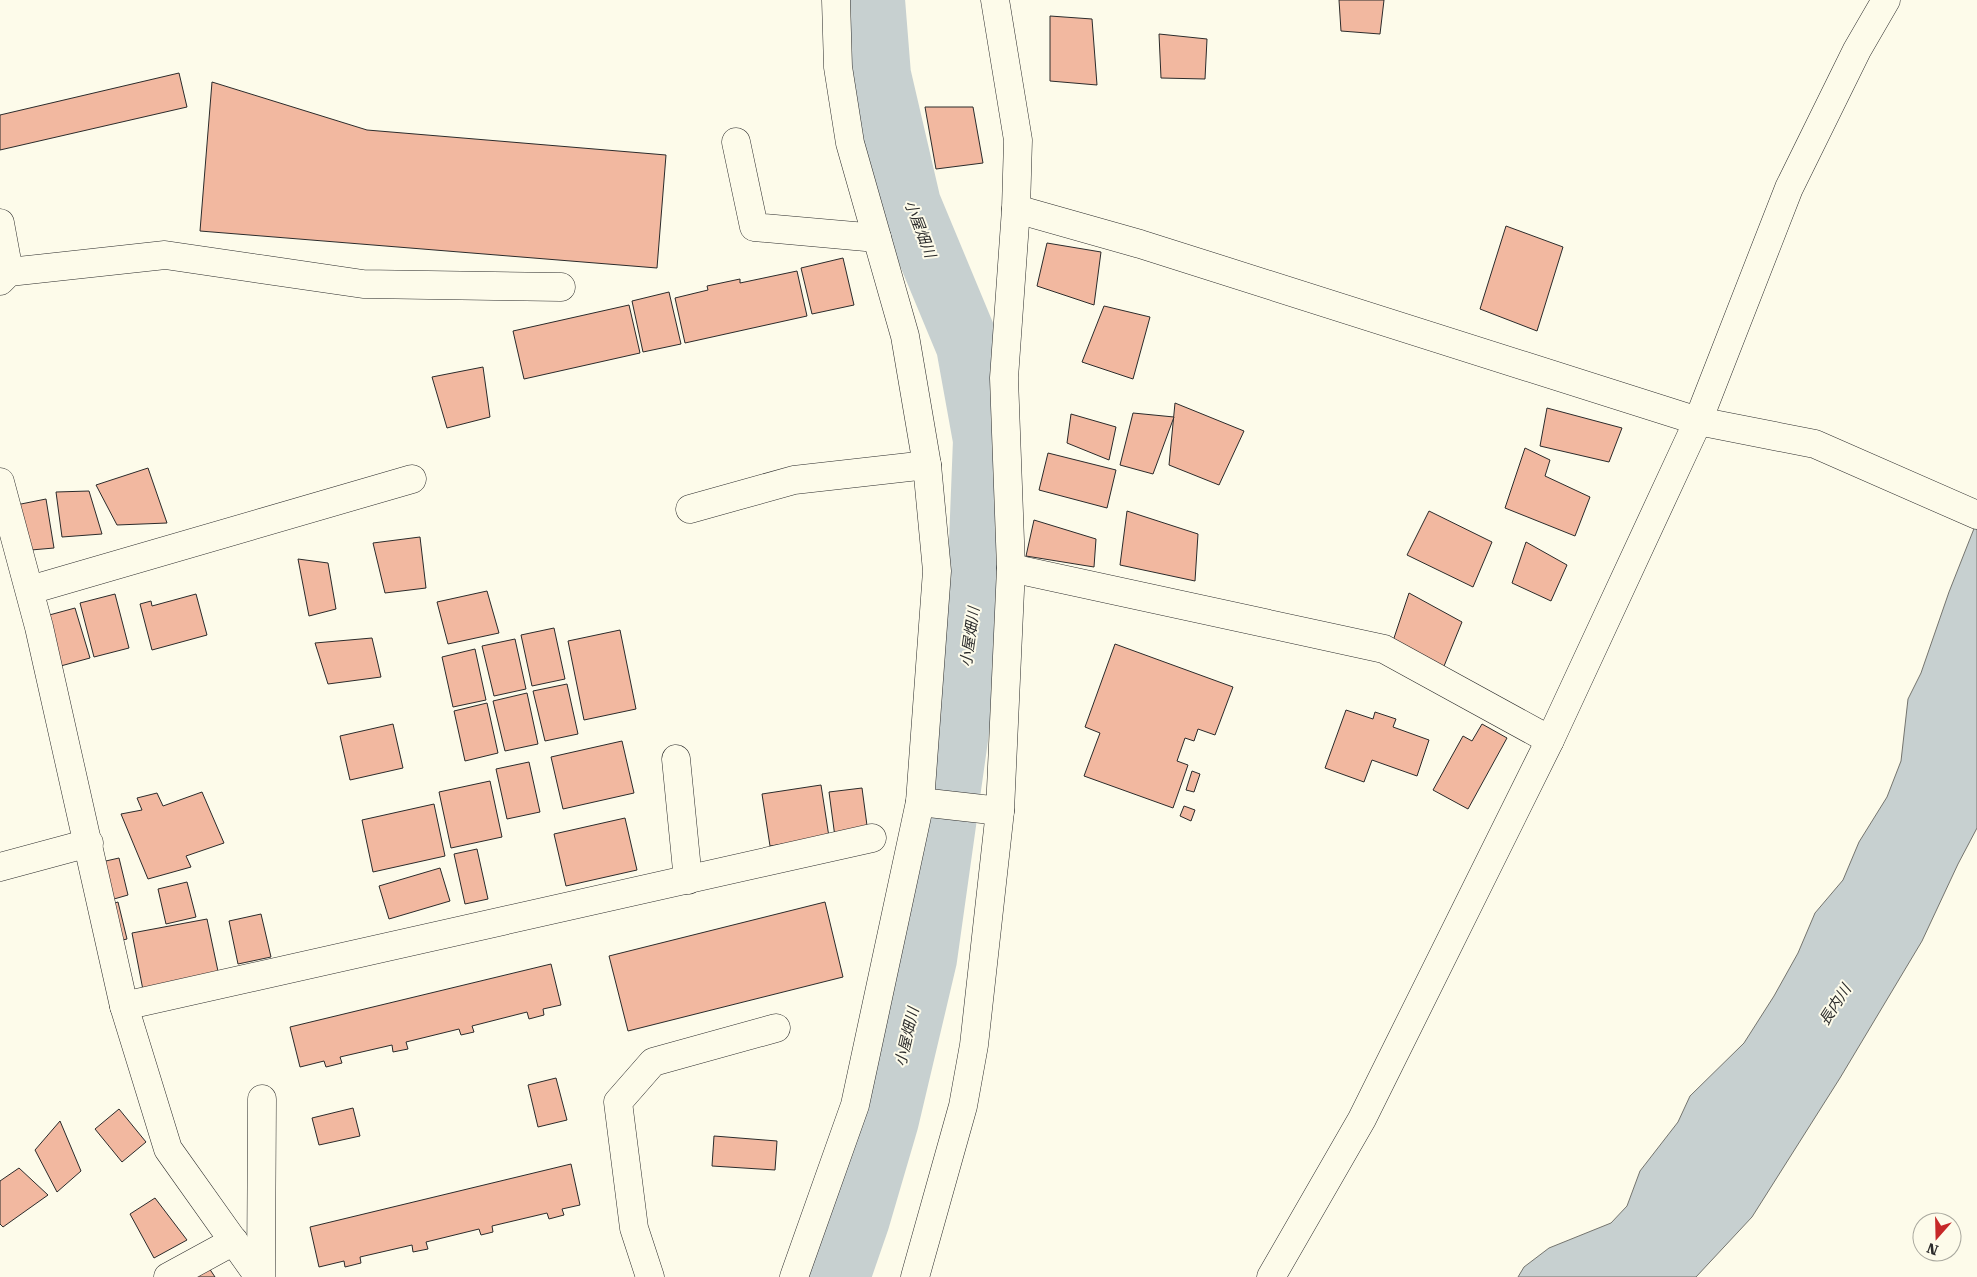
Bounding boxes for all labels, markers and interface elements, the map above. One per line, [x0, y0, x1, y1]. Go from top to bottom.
water label: 小屋畑川 [901, 198, 940, 262]
water label: 小屋畑川 [957, 604, 983, 668]
water label: 長内川 [1815, 980, 1856, 1029]
water label: 小屋畑川 [891, 1004, 923, 1068]
north arrow [1912, 1212, 1962, 1262]
text: N [1925, 1240, 1940, 1259]

